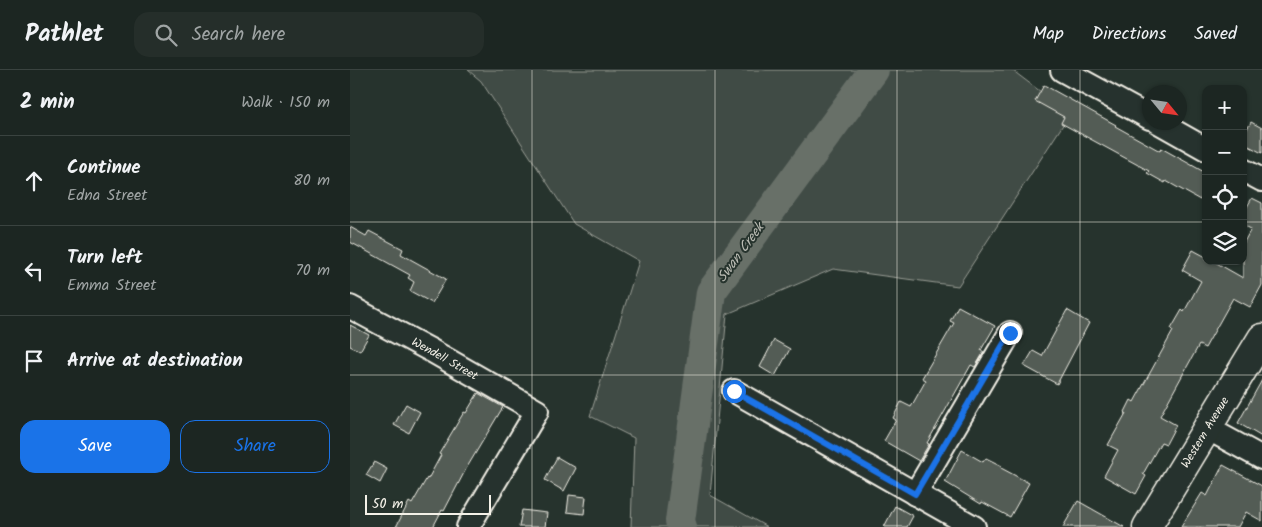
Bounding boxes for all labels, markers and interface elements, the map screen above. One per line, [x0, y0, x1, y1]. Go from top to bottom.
search box [134, 12, 484, 57]
text: Pathlet [25, 15, 104, 54]
text: Search here [192, 20, 285, 50]
text: Map [1032, 20, 1064, 49]
text: Directions [1092, 20, 1166, 49]
text: Saved [1194, 20, 1237, 49]
icon: search [152, 21, 180, 49]
north arrow [1142, 85, 1187, 130]
map controls [1202, 85, 1247, 265]
button: + [1202, 85, 1247, 130]
text: 2 min [20, 86, 75, 119]
text: Walk · 150 m [241, 90, 330, 115]
button: − [1202, 130, 1247, 175]
text: Continue [67, 153, 140, 183]
icon: ahead [20, 167, 48, 195]
text: 80 m [293, 168, 330, 193]
button: locate [1202, 175, 1247, 220]
text: Edna Street [67, 183, 147, 208]
water label: Swan Creek [712, 216, 771, 287]
button: layers [1202, 220, 1247, 265]
text: Turn left [67, 243, 142, 273]
icon: left [20, 257, 48, 285]
text: 70 m [295, 258, 330, 283]
text: Emma Street [67, 273, 156, 298]
route end [999, 322, 1022, 345]
street label: Wendell Street [408, 333, 482, 386]
text: Arrive at destination [67, 346, 243, 376]
icon: arrive [20, 347, 48, 375]
route start [723, 380, 746, 403]
street label: Western Avenue [1176, 393, 1234, 472]
button: Save [20, 420, 170, 473]
button: Share [180, 420, 330, 473]
scale bar [365, 492, 491, 515]
text: 50 m [372, 493, 403, 515]

